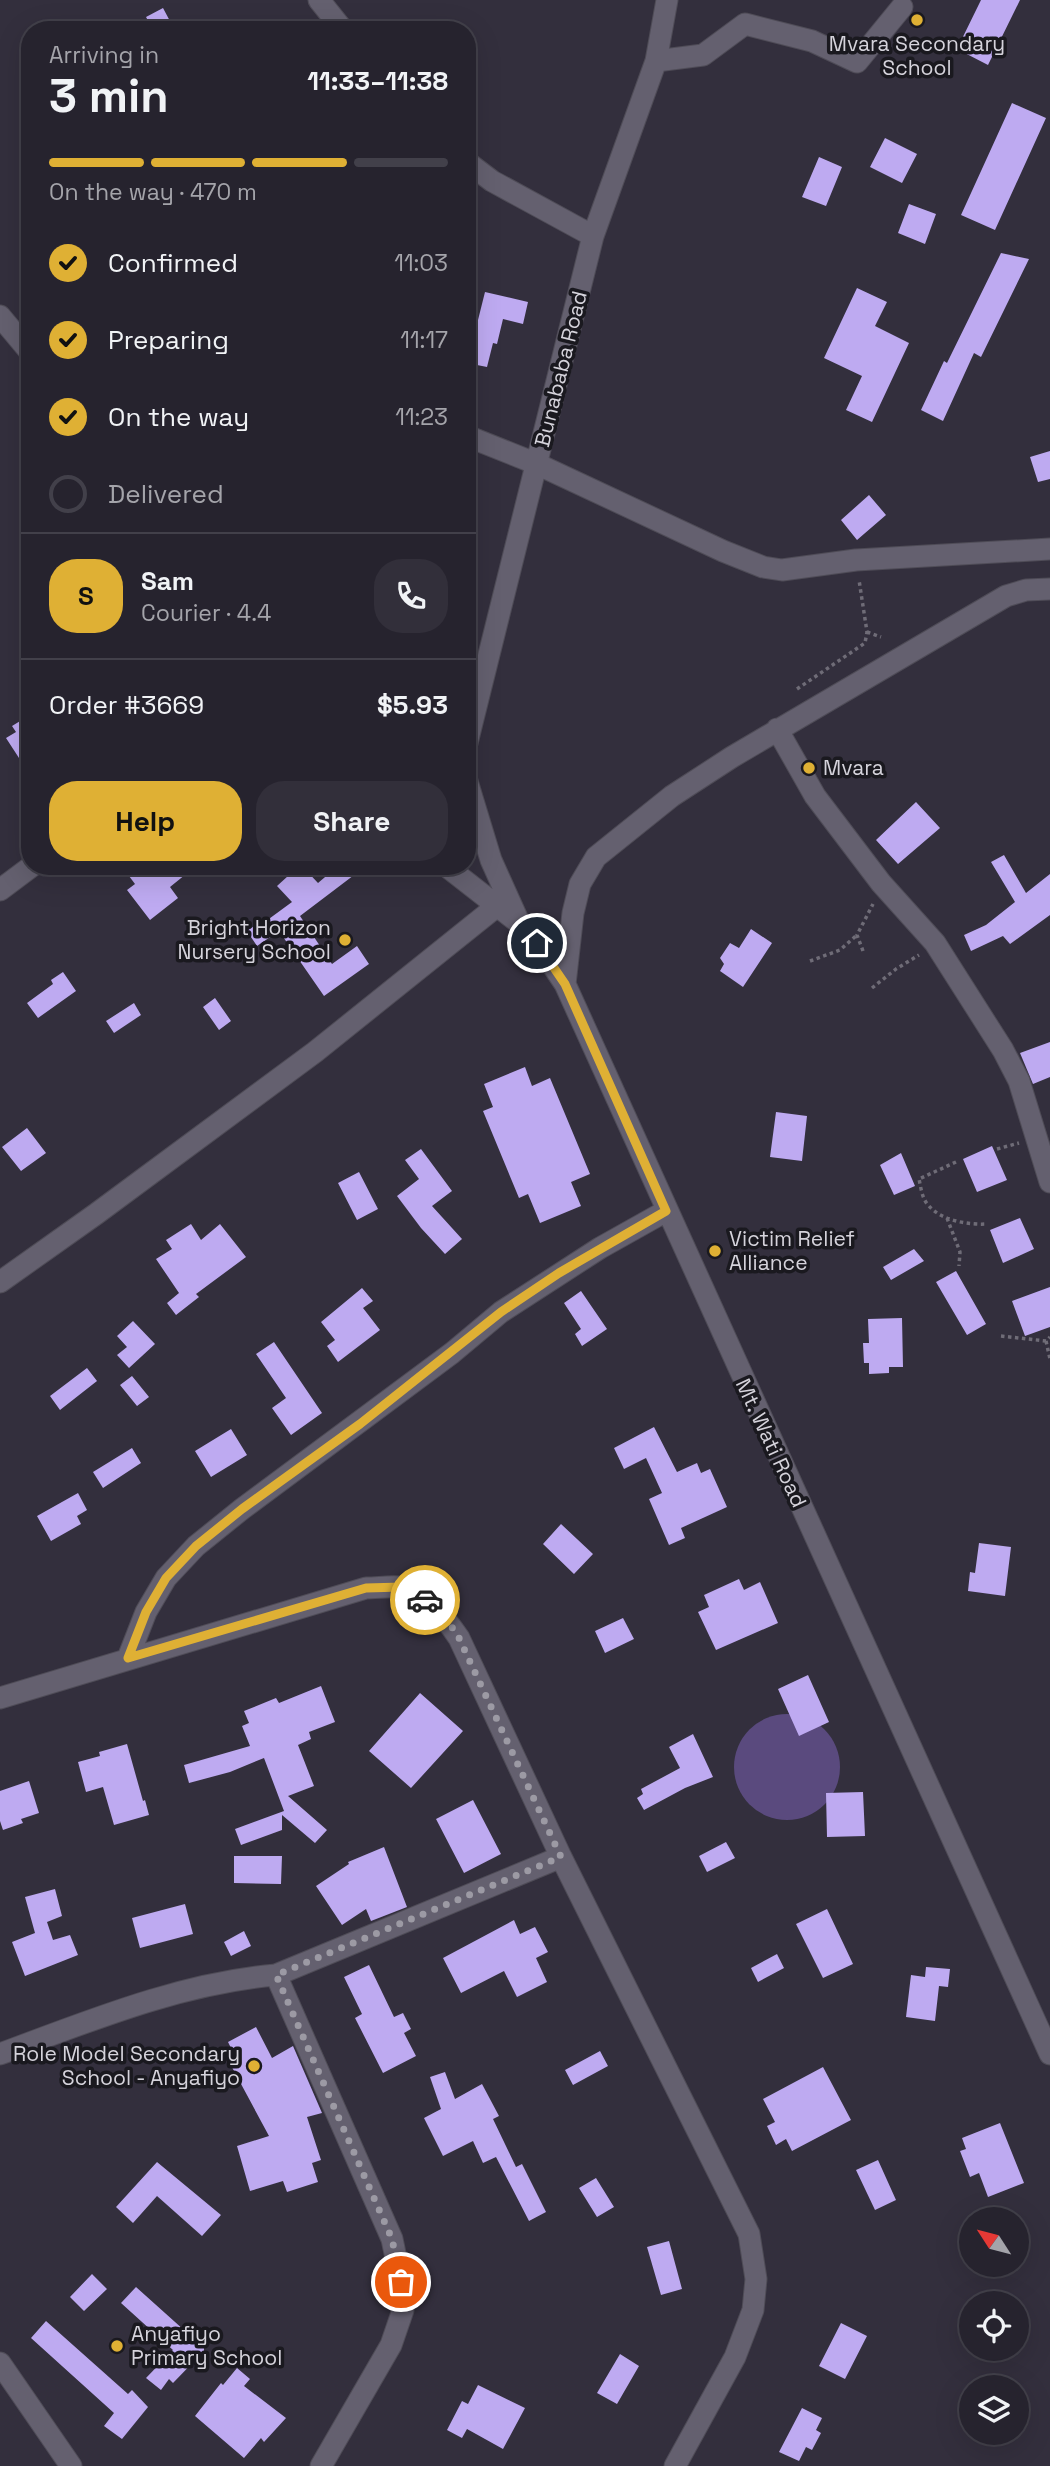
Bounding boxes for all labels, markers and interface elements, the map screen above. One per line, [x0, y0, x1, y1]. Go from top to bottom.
marker: Mvara Secondary School [909, 12, 925, 28]
place label: Mvara Secondary School [829, 30, 1005, 81]
text: Arriving in [49, 40, 159, 70]
text: 11:33–11:38 [307, 64, 448, 98]
text: 3 min [49, 67, 169, 125]
text: On the way · 470 m [49, 177, 257, 207]
icon: check [49, 244, 87, 282]
text: Confirmed [108, 246, 238, 280]
text: 11:03 [394, 248, 448, 278]
street label: Bunababa Road [528, 288, 593, 450]
icon: check [49, 321, 87, 359]
text: Preparing [108, 323, 229, 357]
text: 11:17 [400, 325, 448, 355]
icon: check [49, 398, 87, 436]
text: On the way [108, 400, 249, 434]
text: 11:23 [395, 402, 448, 432]
text: Delivered [108, 477, 224, 511]
button: phone [374, 559, 448, 633]
text: Sam [141, 564, 194, 598]
text: S [78, 579, 94, 613]
text: Courier · 4.4 [141, 598, 271, 628]
text: Order #3669 [49, 688, 204, 722]
text: $5.93 [377, 688, 448, 722]
place label: Mvara [823, 754, 884, 781]
marker: Mvara [801, 760, 817, 776]
button: Help [49, 781, 242, 861]
button: Share [256, 781, 448, 861]
pin [507, 913, 567, 973]
place label: Bright Horizon Nursery School [177, 914, 331, 965]
icon: home [518, 924, 556, 962]
marker: Bright Horizon Nursery School [337, 932, 353, 948]
place label: Victim Relief Alliance [729, 1225, 855, 1276]
marker: Victim Relief Alliance [707, 1243, 723, 1259]
street label: Mt. Wati Road [730, 1374, 813, 1511]
courier [390, 1565, 460, 1635]
icon: car [406, 1581, 444, 1619]
place label: Role Model Secondary School - Anyafiyo [13, 2040, 240, 2091]
marker: Role Model Secondary School - Anyafiyo [246, 2058, 262, 2074]
north arrow [959, 2207, 1029, 2277]
map controls [959, 2207, 1029, 2445]
pin [371, 2252, 431, 2312]
icon: bag [382, 2263, 420, 2301]
button: locate [959, 2291, 1029, 2361]
place label: Anyafiyo Primary School [131, 2320, 282, 2371]
marker: Anyafiyo Primary School [109, 2338, 125, 2354]
button: layers [959, 2375, 1029, 2445]

